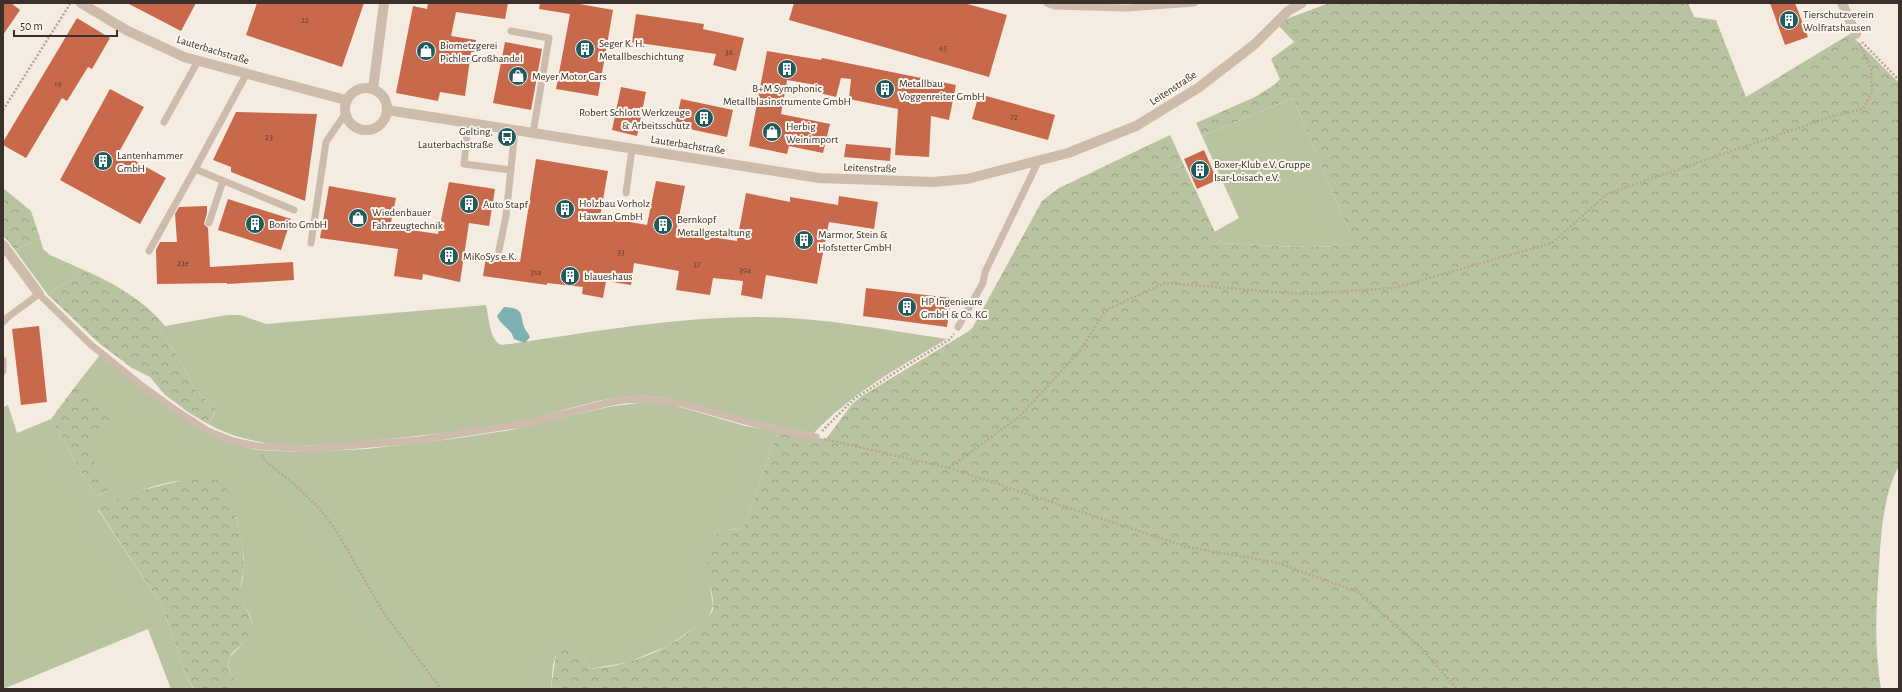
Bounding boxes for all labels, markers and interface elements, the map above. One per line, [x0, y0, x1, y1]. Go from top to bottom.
building icon: Tierschutzverein Wolfratshausen [1778, 9, 1800, 31]
place label: Tierschutzverein Wolfratshausen [1803, 9, 1874, 33]
scale bar [14, 12, 117, 38]
house number: 22 [301, 16, 309, 25]
text: 50 m [20, 20, 43, 32]
street label: Lauterbachstraße [175, 34, 251, 66]
building icon: Seger K. H. Metallbeschichtung [574, 38, 596, 60]
place label: Seger K. H. Metallbeschichtung [599, 38, 685, 62]
shop icon: Biometzgerei Pichler Großhandel [415, 40, 437, 62]
place label: Biometzgerei Pichler Großhandel [440, 40, 523, 64]
house number: 65 [939, 44, 947, 53]
house number: 38 [725, 48, 733, 57]
building icon: B+M Symphonic Metallblasinstrumente GmbH [776, 58, 798, 80]
shop icon: Meyer Motor Cars [507, 65, 529, 87]
street label: Leitenstraße [1148, 69, 1198, 107]
place label: Meyer Motor Cars [532, 71, 607, 82]
building icon: Metallbau Voggenreiter GmbH [874, 78, 896, 100]
place label: Metallbau Voggenreiter GmbH [899, 78, 985, 102]
house number: 19 [54, 80, 62, 89]
place label: B+M Symphonic Metallblasinstrumente GmbH [723, 83, 851, 107]
place label: Robert Schlott Werkzeuge & Arbeitsschutz [579, 107, 690, 131]
building icon: Robert Schlott Werkzeuge & Arbeitsschutz [693, 107, 715, 129]
house number: 72 [1010, 113, 1018, 122]
shop icon: Herbig Weinimport [761, 121, 783, 143]
place label: Herbig Weinimport [786, 121, 839, 145]
place label: Gelting, Lauterbachstraße [418, 126, 493, 150]
bus stop icon: Gelting, Lauterbachstraße [496, 126, 518, 148]
house number: 23 [265, 133, 273, 142]
street label: Lauterbachstraße [650, 134, 726, 156]
building icon: Lantenhammer GmbH [92, 150, 114, 172]
place label: Lantenhammer GmbH [117, 150, 184, 174]
building icon: Boxer-Klub e.V. Gruppe Isar-Loisach e.V. [1189, 159, 1211, 181]
place label: Boxer-Klub e.V. Gruppe Isar-Loisach e.V. [1214, 159, 1310, 183]
street label: Leitenstraße [843, 162, 897, 174]
building icon: Auto Stapf [458, 193, 480, 215]
building icon: Holzbau Vorholz Hawran GmbH [554, 198, 576, 220]
place label: Holzbau Vorholz Hawran GmbH [579, 198, 651, 222]
place label: Auto Stapf [483, 199, 528, 210]
shop icon: Wiedenbauer Fahrzeugtechnik [347, 207, 369, 229]
place label: Wiedenbauer Fahrzeugtechnik [372, 207, 443, 231]
building icon: Bonito GmbH [244, 213, 266, 235]
building icon: Bernkopf Metallgestaltung [652, 214, 674, 236]
place label: Bernkopf Metallgestaltung [677, 214, 751, 238]
place label: Bonito GmbH [269, 219, 327, 230]
building icon: Marmor, Stein & Hofstetter GmbH [793, 229, 815, 251]
place label: Marmor, Stein & Hofstetter GmbH [818, 229, 892, 253]
building icon: MiKoSys e.K. [438, 245, 460, 267]
house number: 33 [617, 248, 625, 257]
place label: MiKoSys e.K. [463, 251, 517, 262]
house number: 23e [177, 259, 189, 268]
house number: 37 [693, 260, 701, 269]
building icon: blaueshaus [559, 265, 581, 287]
house number: 39a [739, 266, 751, 275]
house number: 31a [531, 268, 541, 277]
place label: blaueshaus [584, 271, 633, 282]
building icon: HP Ingenieure GmbH & Co. KG [896, 296, 918, 318]
place label: HP Ingenieure GmbH & Co. KG [921, 296, 988, 320]

